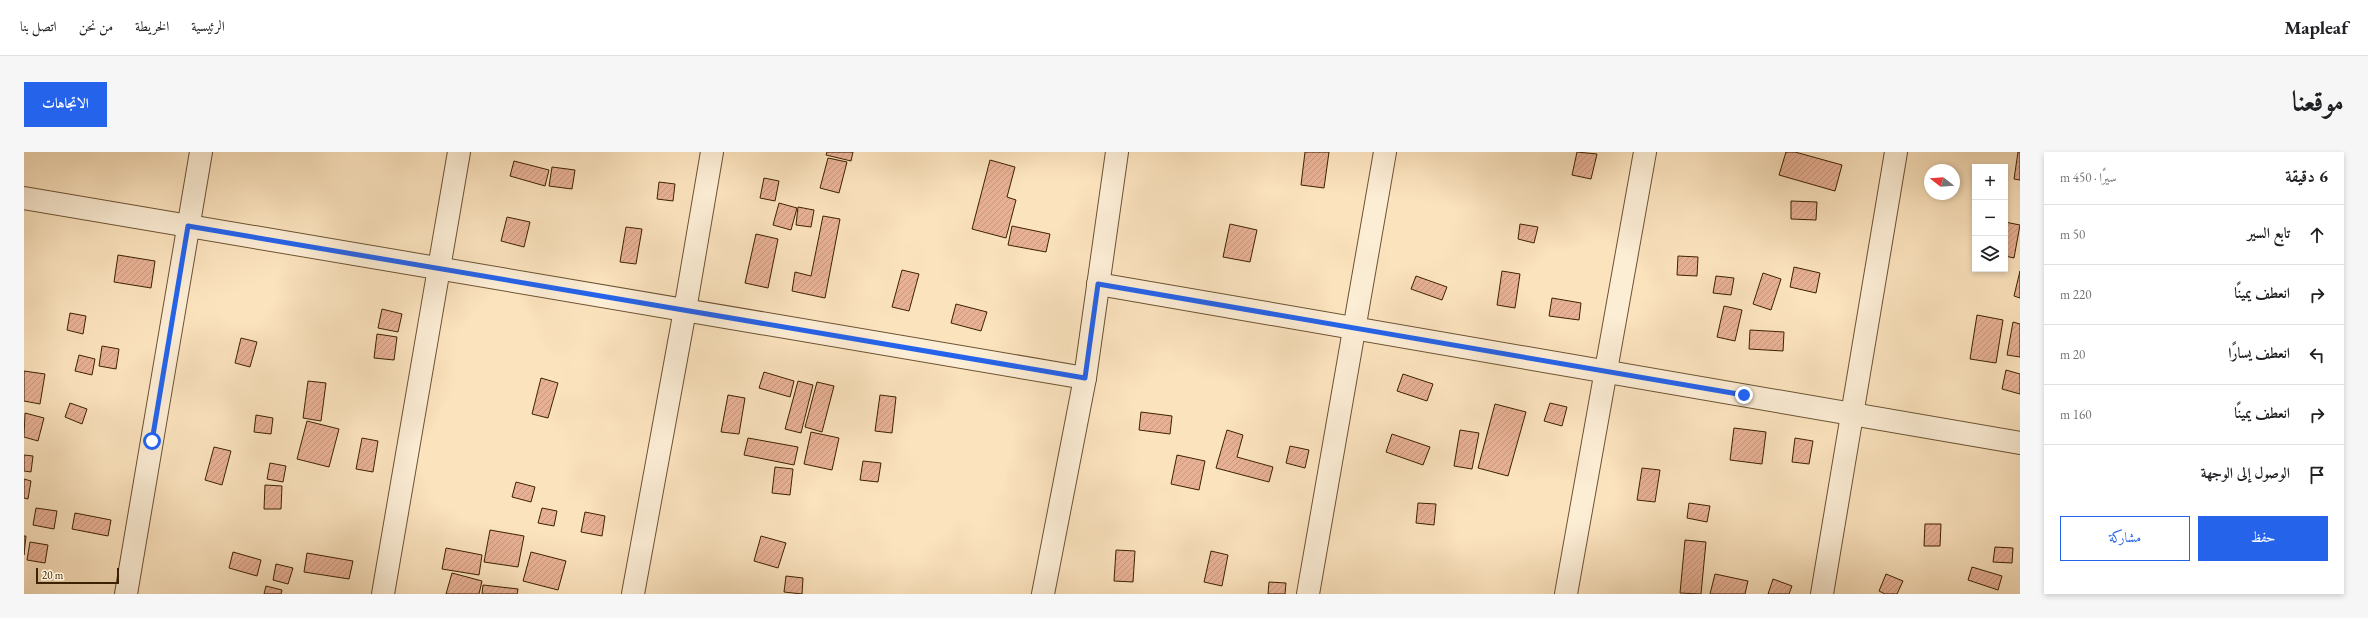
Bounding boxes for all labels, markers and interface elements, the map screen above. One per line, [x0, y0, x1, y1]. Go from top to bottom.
text: Mapleaf [2284, 15, 2348, 40]
text: اتصل بنا [20, 17, 57, 35]
text: من نحن [79, 17, 113, 35]
text: الخريطة [135, 17, 169, 35]
text: الرئيسية [191, 17, 225, 35]
button: الاتجاهات [24, 82, 107, 127]
text: موقعنا [2292, 83, 2344, 119]
north arrow [1924, 164, 1960, 200]
map controls [1972, 164, 2008, 272]
button: + [1972, 164, 2008, 200]
text: 6 دقيقة [2285, 165, 2328, 187]
text: سيرًا · 450 m [2060, 169, 2117, 186]
button: − [1972, 200, 2008, 236]
text: تابع السير [2247, 223, 2290, 242]
icon: ahead [2306, 224, 2328, 246]
text: 50 m [2060, 226, 2085, 243]
button: layers [1972, 236, 2008, 272]
text: انعطف يمينًا [2234, 283, 2290, 302]
icon: right [2306, 284, 2328, 306]
text: 220 m [2060, 286, 2091, 303]
text: انعطف يسارًا [2228, 343, 2290, 362]
icon: left [2306, 344, 2328, 366]
text: 20 m [2060, 346, 2085, 363]
route end [1735, 386, 1753, 404]
text: انعطف يمينًا [2234, 403, 2290, 422]
icon: right [2306, 404, 2328, 426]
text: 160 m [2060, 406, 2091, 423]
route start [143, 432, 161, 450]
text: الوصول إلى الوجهة [2201, 463, 2290, 482]
icon: arrive [2306, 464, 2328, 486]
button: مشاركة [2060, 516, 2190, 561]
button: حفظ [2198, 516, 2328, 561]
scale bar [36, 566, 119, 585]
text: 20 m [42, 568, 63, 582]

